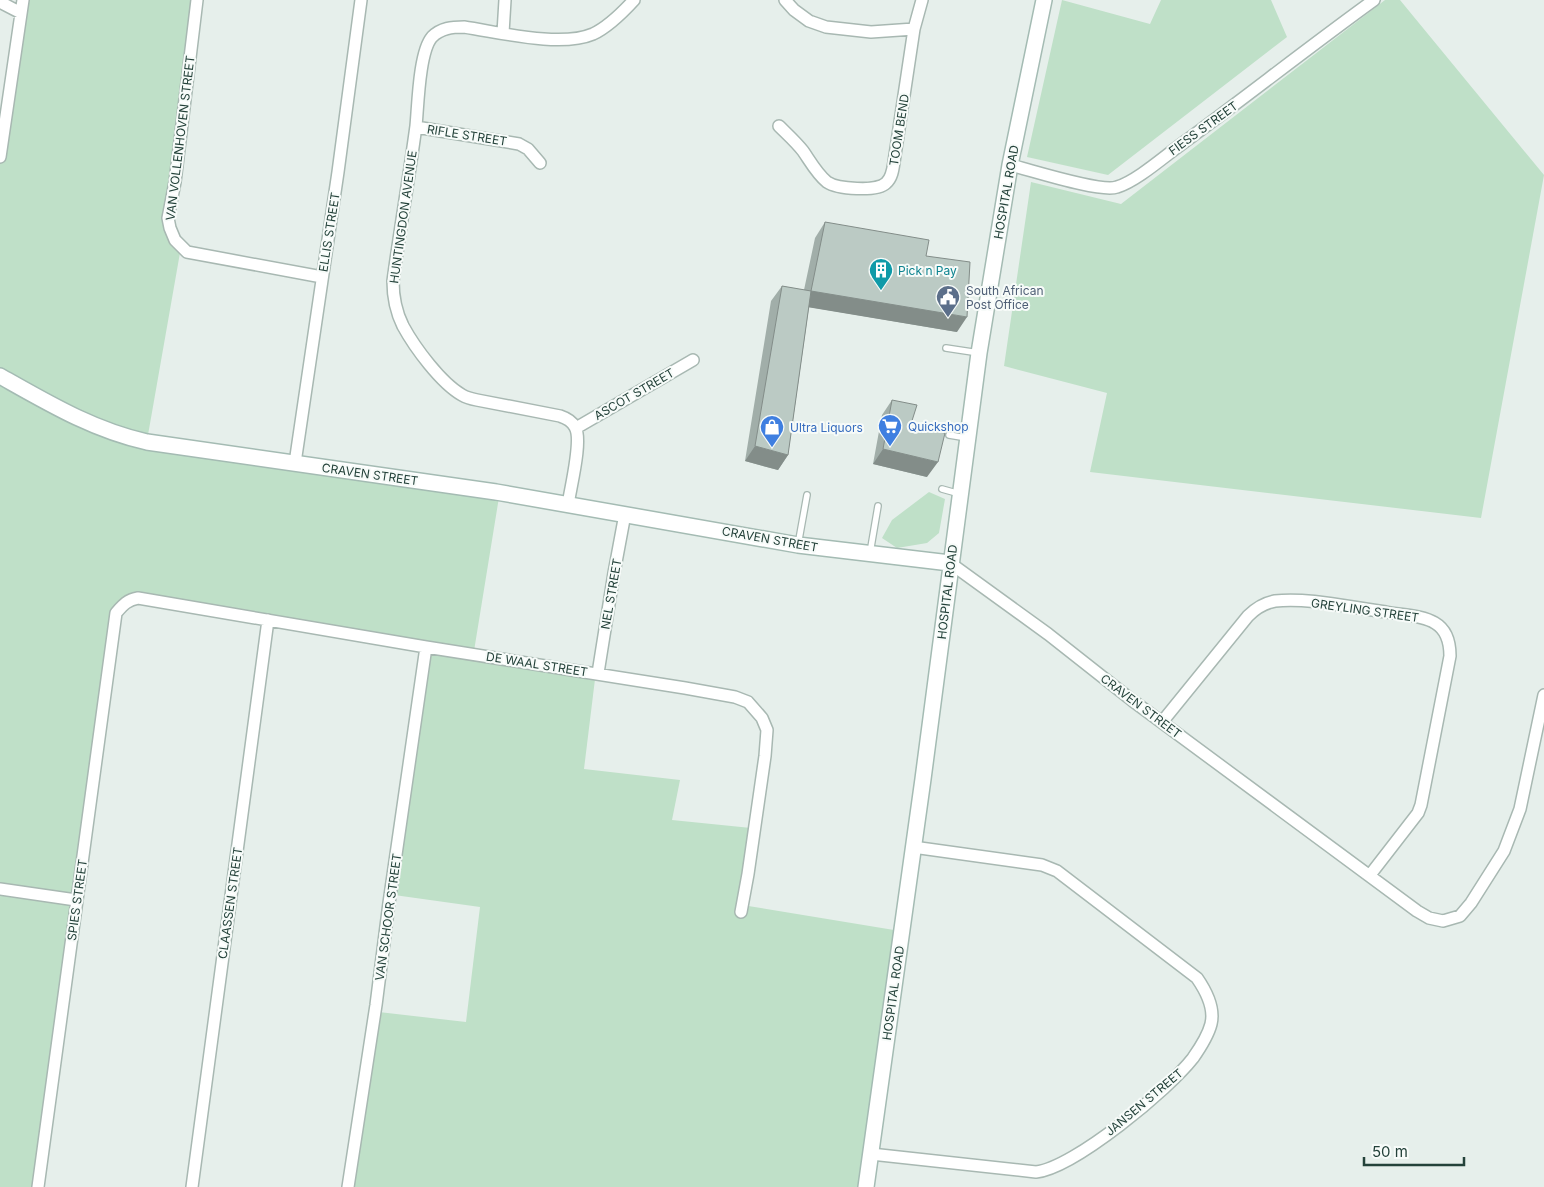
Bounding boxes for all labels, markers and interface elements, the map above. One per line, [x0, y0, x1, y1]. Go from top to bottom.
street label: VAN VOLLENHOVEN STREET [162, 54, 198, 221]
street label: TOOM BEND [886, 93, 912, 167]
street label: FIESS STREET [1166, 98, 1241, 158]
street label: RIFLE STREET [426, 121, 508, 149]
street label: HOSPITAL ROAD [990, 144, 1022, 240]
street label: HUNTINGDON AVENUE [386, 149, 420, 285]
street label: ELLIS STREET [315, 191, 343, 273]
building icon: Pick n Pay [868, 257, 894, 291]
place label: Pick n Pay [898, 263, 957, 278]
place label: South African Post Office [966, 283, 1044, 312]
public building icon: South African Post Office [935, 284, 961, 318]
street label: ASCOT STREET [591, 365, 677, 423]
supermarket icon: Quickshop [877, 413, 903, 447]
shop icon: Ultra Liquors [759, 414, 785, 448]
place label: Quickshop [908, 419, 969, 434]
place label: Ultra Liquors [790, 420, 863, 435]
street label: CRAVEN STREET [321, 460, 419, 488]
street label: CRAVEN STREET [721, 523, 819, 555]
street label: HOSPITAL ROAD [934, 544, 960, 640]
street label: NEL STREET [597, 557, 625, 631]
street label: GREYLING STREET [1310, 595, 1420, 625]
street label: DE WAAL STREET [485, 649, 589, 679]
street label: CRAVEN STREET [1098, 671, 1185, 741]
street label: CLAASSEN STREET [215, 846, 245, 960]
street label: VAN SCHOOR STREET [372, 852, 404, 982]
street label: SPIES STREET [64, 858, 90, 942]
street label: HOSPITAL ROAD [879, 945, 907, 1041]
street label: JANSEN STREET [1102, 1065, 1186, 1139]
scale bar [1364, 1134, 1464, 1166]
text: 50 m [1372, 1142, 1408, 1161]

